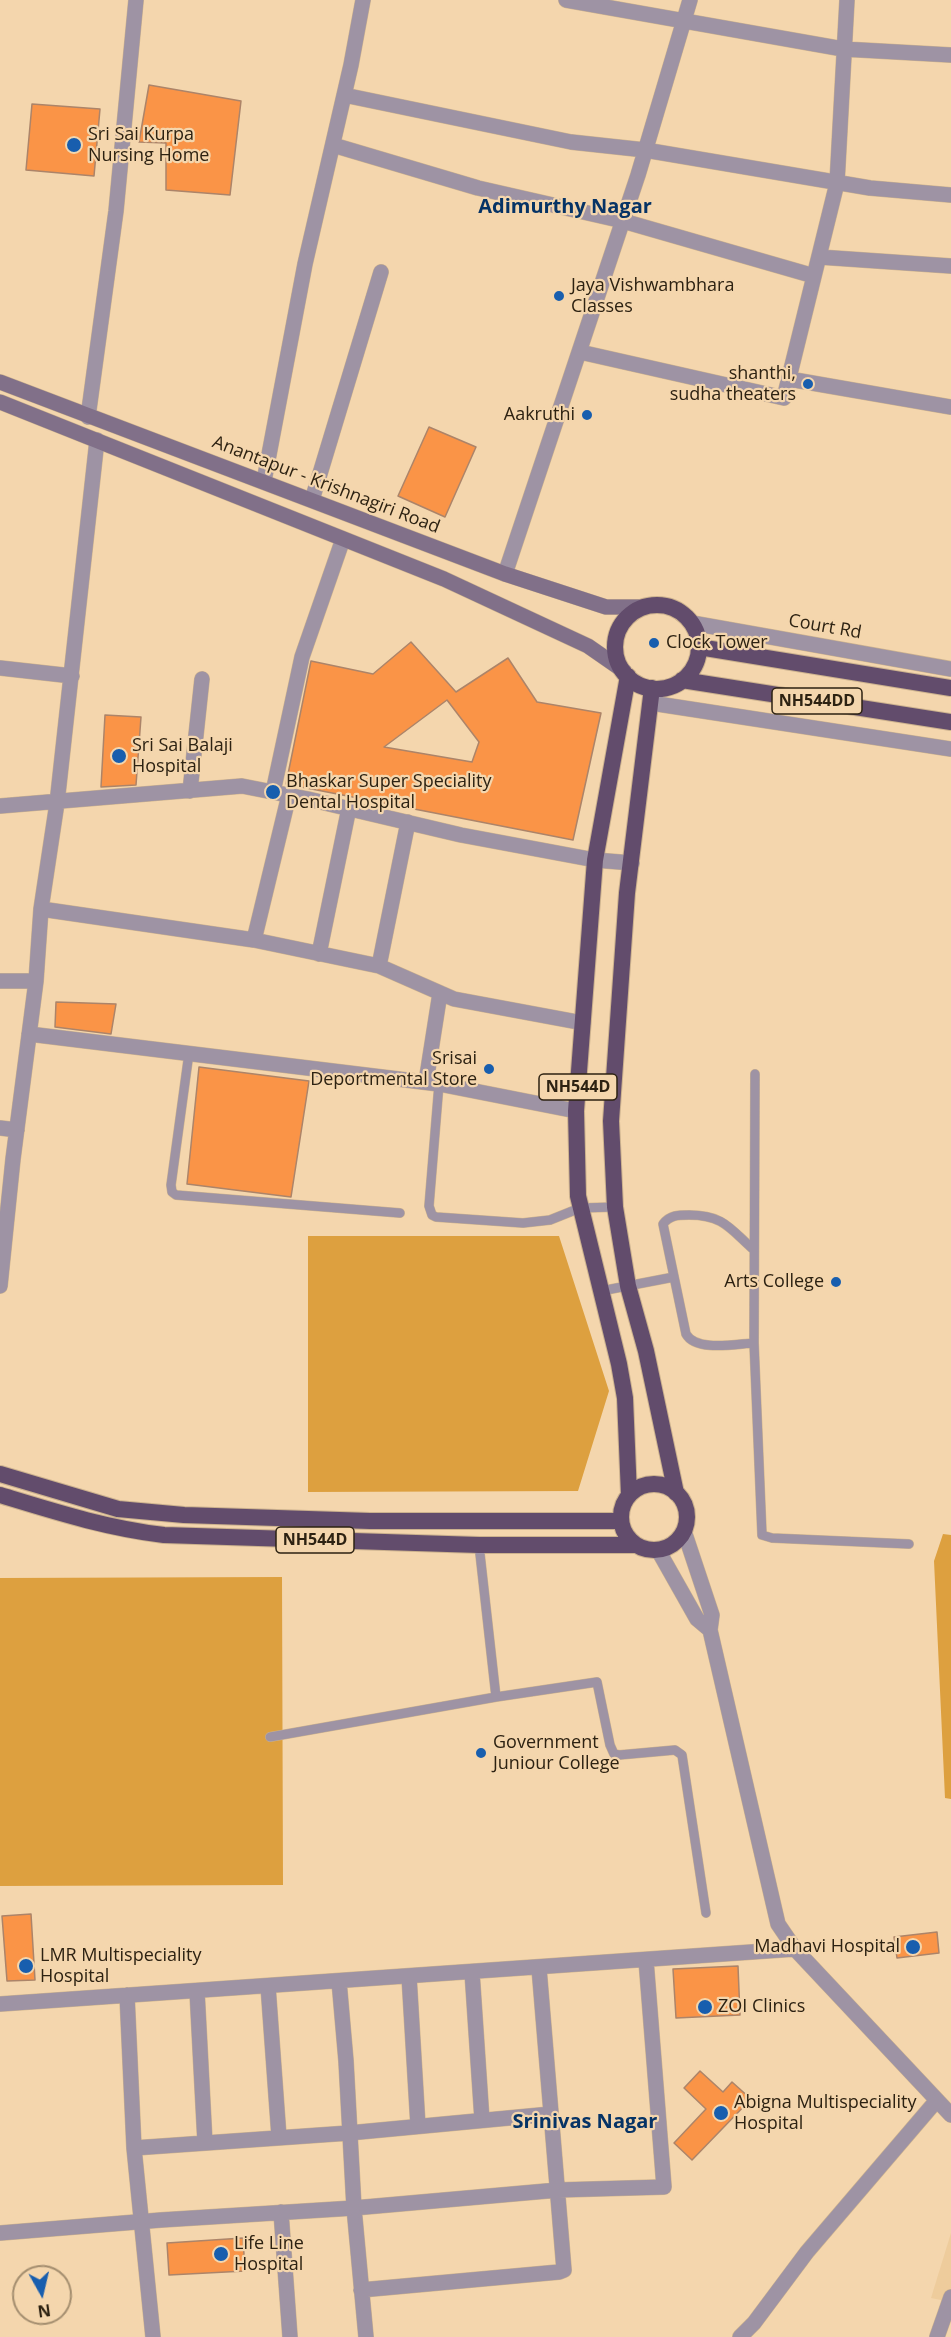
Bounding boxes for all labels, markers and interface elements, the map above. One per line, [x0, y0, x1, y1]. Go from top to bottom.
place label: Sri Sai Kurpa Nursing Home [88, 124, 209, 166]
marker: Sri Sai Kurpa Nursing Home [65, 136, 83, 154]
district label: Adimurthy Nagar [478, 195, 652, 219]
place label: Jaya Vishwambhara Classes [571, 275, 734, 318]
marker: Jaya Vishwambhara Classes [552, 289, 566, 303]
place label: shanthi, sudha theaters [670, 363, 796, 406]
marker: shanthi, sudha theaters [801, 377, 815, 391]
place label: Aakruthi [504, 404, 575, 426]
marker: Aakruthi [580, 408, 594, 422]
street label: Anantapur - Krishnagiri Road [209, 432, 443, 538]
street label: Court Rd [787, 610, 863, 644]
place label: Clock Tower [666, 632, 768, 654]
marker: Clock Tower [647, 636, 661, 650]
road number: NH544DD [772, 688, 862, 714]
place label: Sri Sai Balaji Hospital [132, 735, 233, 777]
marker: Sri Sai Balaji Hospital [110, 747, 128, 765]
place label: Bhaskar Super Speciality Dental Hospital [286, 771, 491, 814]
marker: Bhaskar Super Speciality Dental Hospital [264, 783, 282, 801]
place label: Srisai Deportmental Store [310, 1048, 477, 1090]
marker: Srisai Deportmental Store [482, 1062, 496, 1076]
road number: NH544D [539, 1074, 617, 1100]
place label: Arts College [724, 1271, 824, 1293]
marker: Arts College [829, 1275, 843, 1289]
road number: NH544D [276, 1527, 354, 1553]
place label: Government Juniour College [493, 1732, 620, 1774]
marker: Government Juniour College [474, 1746, 488, 1760]
place label: Madhavi Hospital [754, 1936, 900, 1958]
marker: Madhavi Hospital [904, 1938, 922, 1956]
place label: LMR Multispeciality Hospital [40, 1945, 201, 1988]
marker: LMR Multispeciality Hospital [17, 1957, 35, 1975]
place label: ZOI Clinics [718, 1996, 805, 2018]
marker: ZOI Clinics [696, 1998, 714, 2016]
place label: Abigna Multispeciality Hospital [734, 2092, 917, 2134]
marker: Abigna Multispeciality Hospital [712, 2104, 730, 2122]
district label: Srinivas Nagar [513, 2110, 657, 2134]
place label: Life Line Hospital [234, 2233, 304, 2276]
marker: Life Line Hospital [212, 2245, 230, 2263]
north arrow [12, 2265, 72, 2325]
text: N [36, 2299, 52, 2323]

